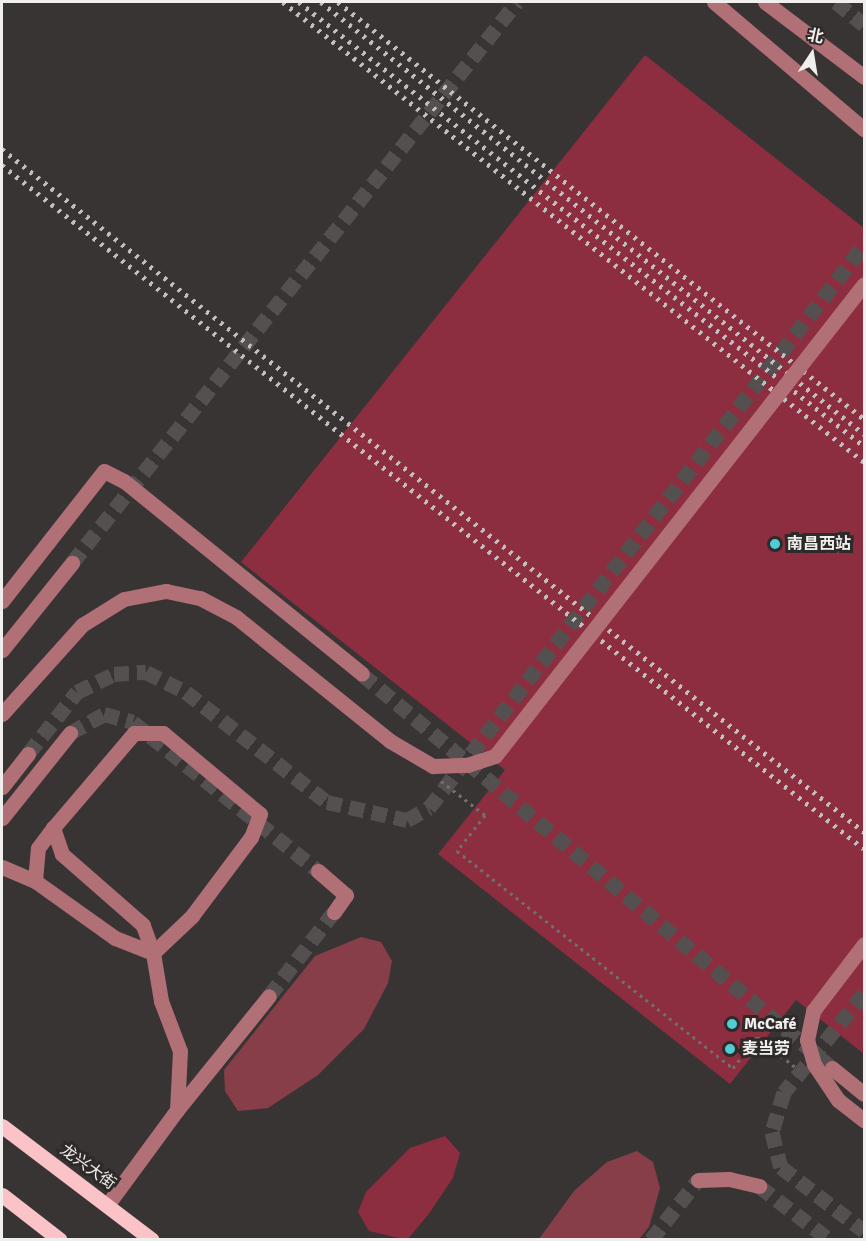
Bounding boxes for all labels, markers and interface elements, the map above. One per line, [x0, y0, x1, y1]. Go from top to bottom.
north arrow [782, 24, 842, 84]
text: 北 [806, 25, 826, 48]
place label: 南昌西站 [787, 534, 851, 554]
marker: 南昌西站 [768, 537, 782, 551]
place label: McCafé [744, 1014, 797, 1034]
marker: McCafé [725, 1017, 739, 1031]
place label: 麦当劳 [742, 1039, 790, 1059]
marker: 麦当劳 [723, 1042, 737, 1056]
street label: 龙兴大街 [56, 1140, 120, 1194]

